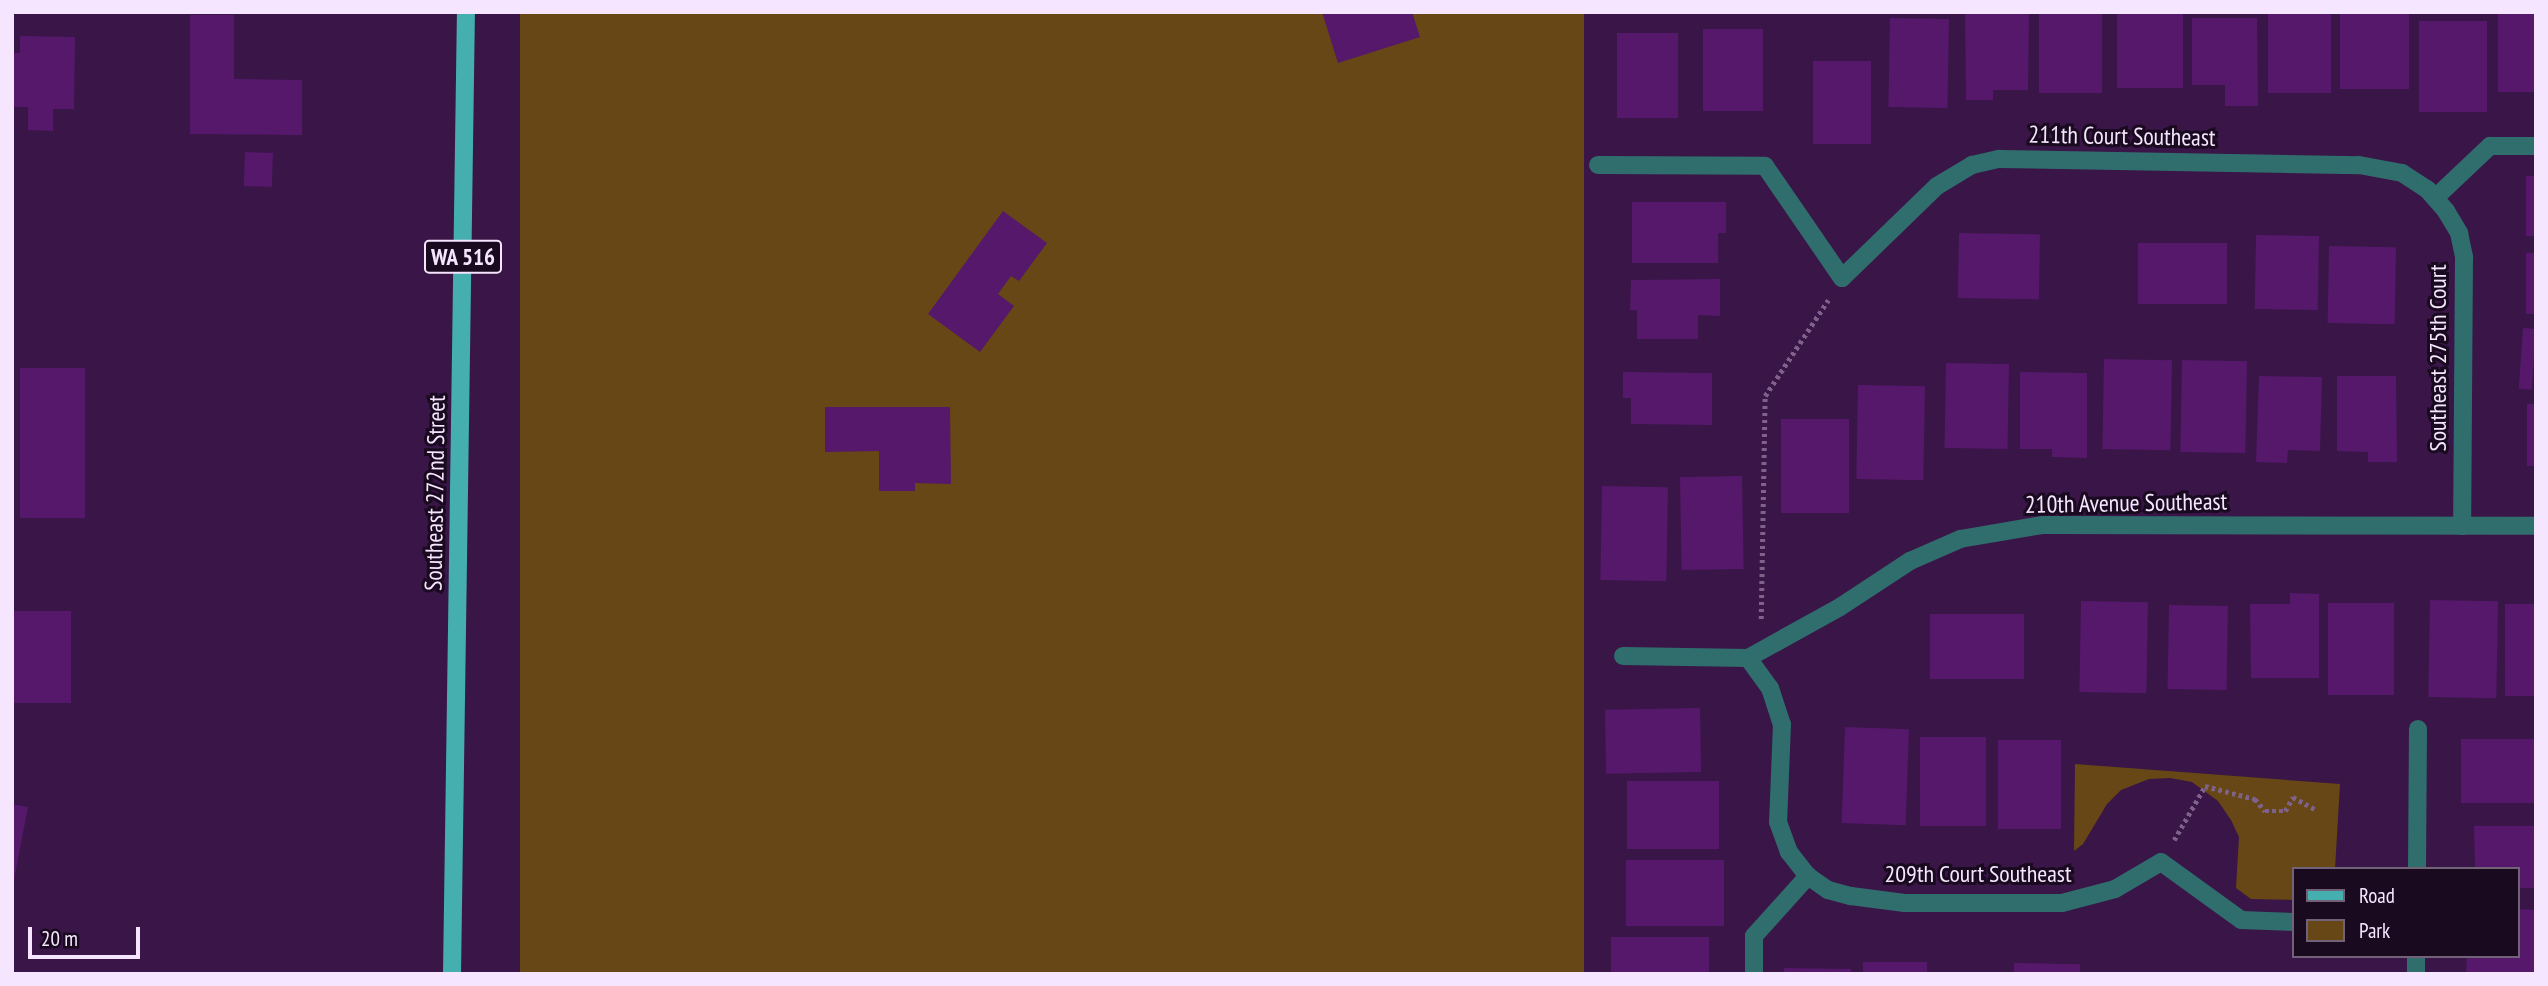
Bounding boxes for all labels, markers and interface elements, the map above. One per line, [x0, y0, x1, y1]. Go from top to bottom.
street label: 211th Court Southeast [2028, 120, 2216, 152]
road number: WA 516 [423, 238, 503, 276]
street label: Southeast 275th Court [2424, 264, 2452, 452]
street label: Southeast 272nd Street [419, 395, 451, 591]
street label: 210th Avenue Southeast [2024, 487, 2228, 519]
street label: 209th Court Southeast [1884, 860, 2072, 888]
legend [2292, 867, 2520, 958]
text: Road [2359, 882, 2395, 909]
scale bar [32, 912, 144, 956]
text: Park [2359, 917, 2390, 944]
text: 20 m [41, 925, 78, 952]

